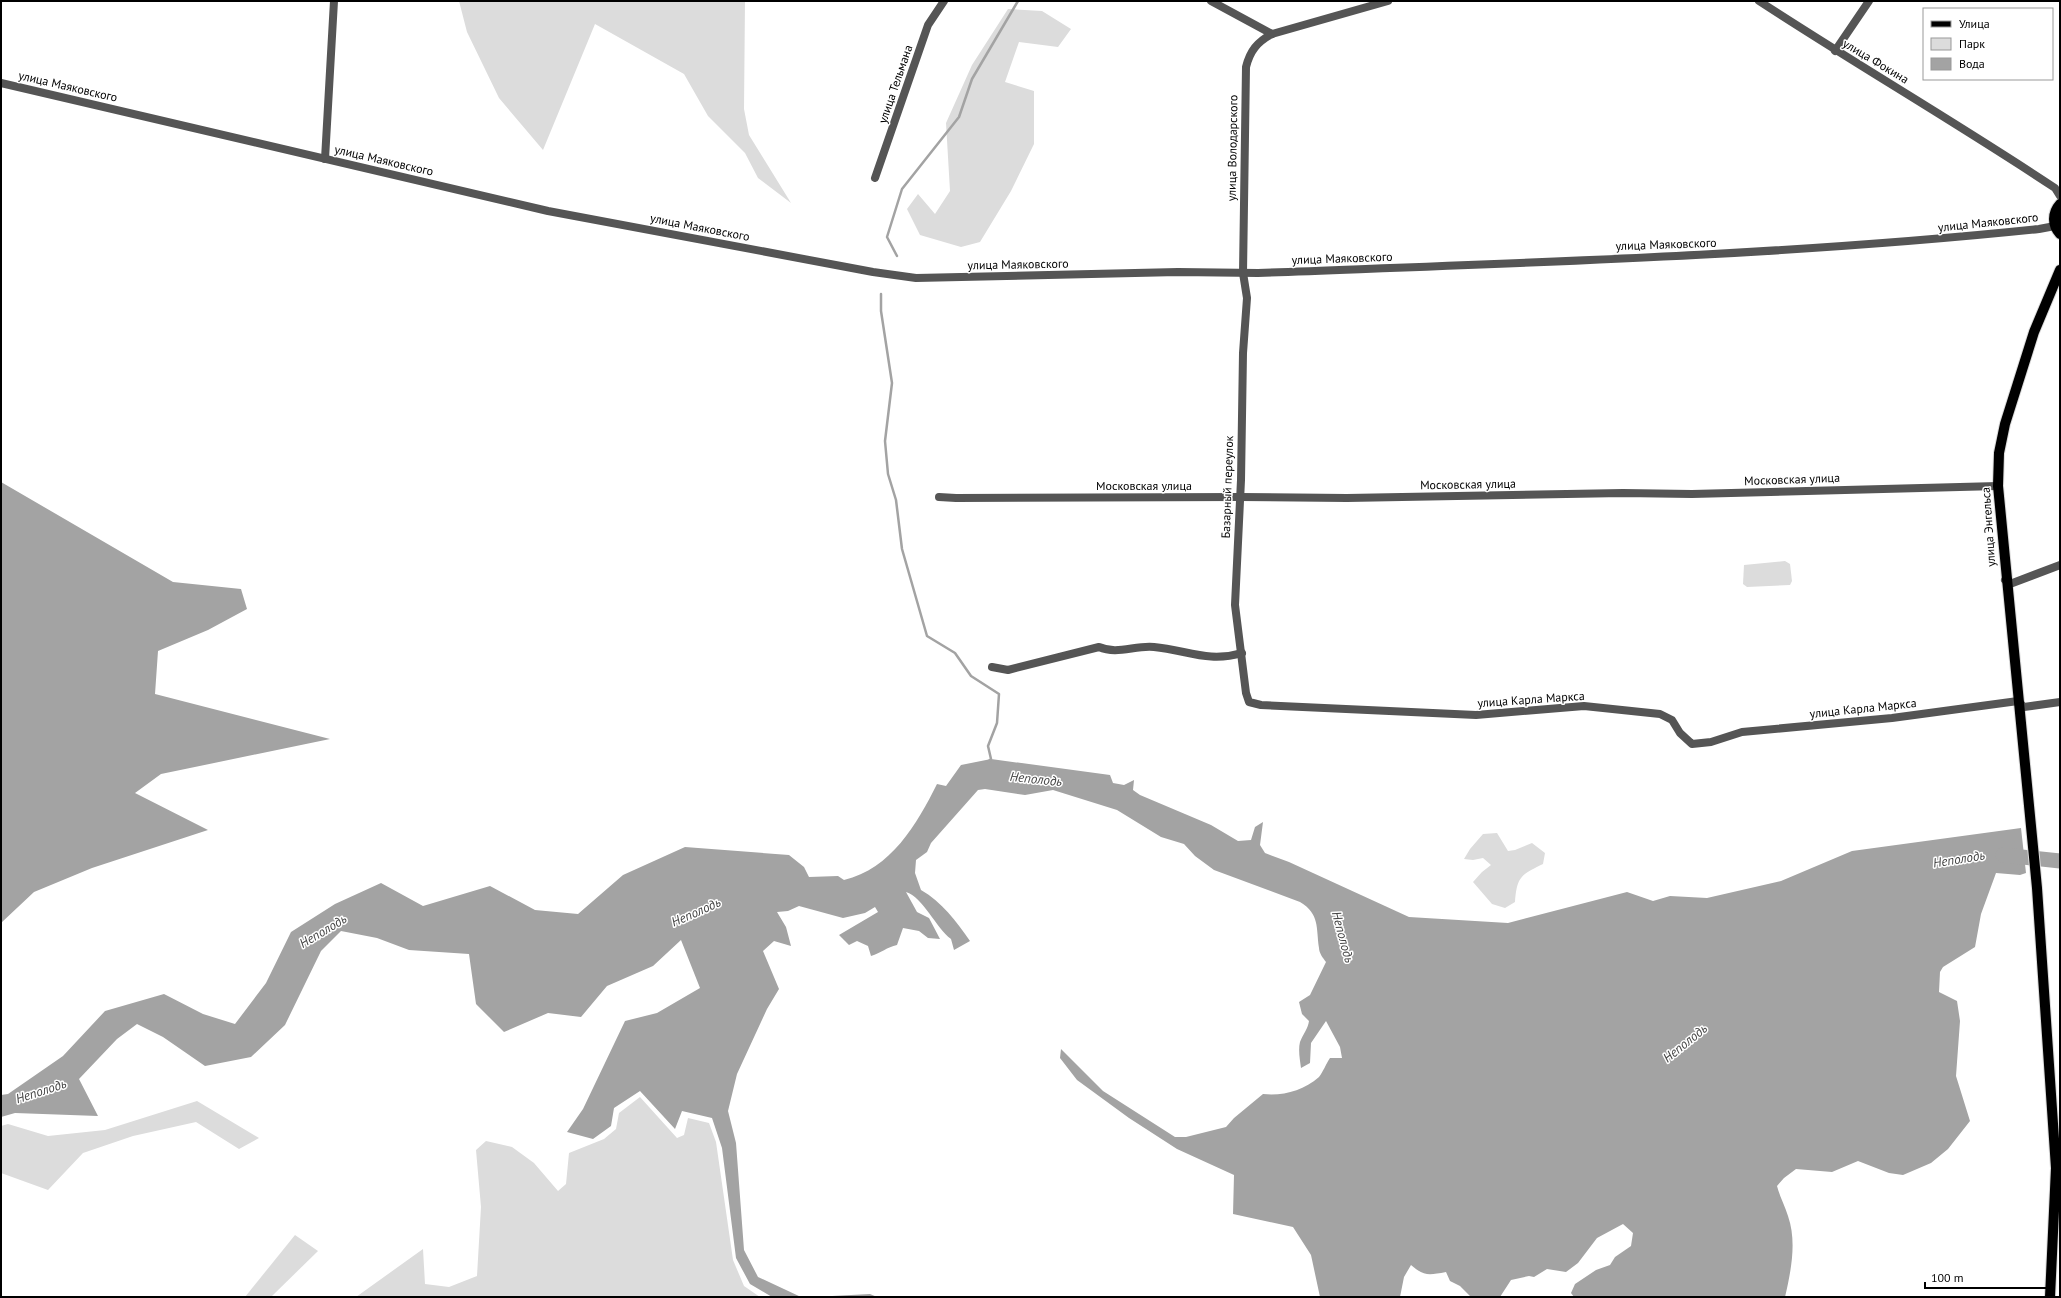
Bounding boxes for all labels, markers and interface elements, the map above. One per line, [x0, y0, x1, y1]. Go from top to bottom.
legend [1923, 8, 2053, 80]
text: Улица [1959, 16, 1990, 31]
street label: улица Фокина [1840, 35, 1912, 87]
text: Парк [1959, 36, 1985, 51]
street label: улица Тельмана [875, 43, 915, 125]
text: Вода [1959, 56, 1985, 71]
street label: улица Маяковского [17, 67, 119, 105]
street label: улица Володарского [1224, 95, 1240, 201]
street label: улица Маяковского [333, 141, 435, 179]
street label: улица Маяковского [1937, 209, 2039, 235]
street label: улица Маяковского [649, 210, 751, 244]
street label: улица Маяковского [1615, 235, 1717, 253]
street label: улица Маяковского [1291, 249, 1393, 267]
street label: улица Маяковского [967, 256, 1069, 272]
street label: Базарный переулок [1218, 435, 1236, 539]
street label: Московская улица [1744, 470, 1840, 488]
street label: Московская улица [1420, 476, 1516, 492]
street label: Московская улица [1096, 478, 1192, 493]
street label: улица Энгельса [1978, 487, 1998, 567]
street label: улица Карла Маркса [1477, 688, 1585, 710]
street label: улица Карла Маркса [1809, 695, 1917, 721]
water label: Неполодь [1009, 768, 1063, 790]
water label: Неполодь [1932, 846, 1986, 871]
water label: Неполодь [669, 893, 724, 930]
water label: Неполодь [1328, 909, 1358, 965]
water label: Неполодь [296, 910, 350, 952]
water label: Неполодь [1659, 1020, 1711, 1066]
water label: Неполодь [13, 1075, 69, 1107]
scale bar [1925, 1264, 2049, 1290]
text: 100 m [1931, 1270, 1964, 1285]

